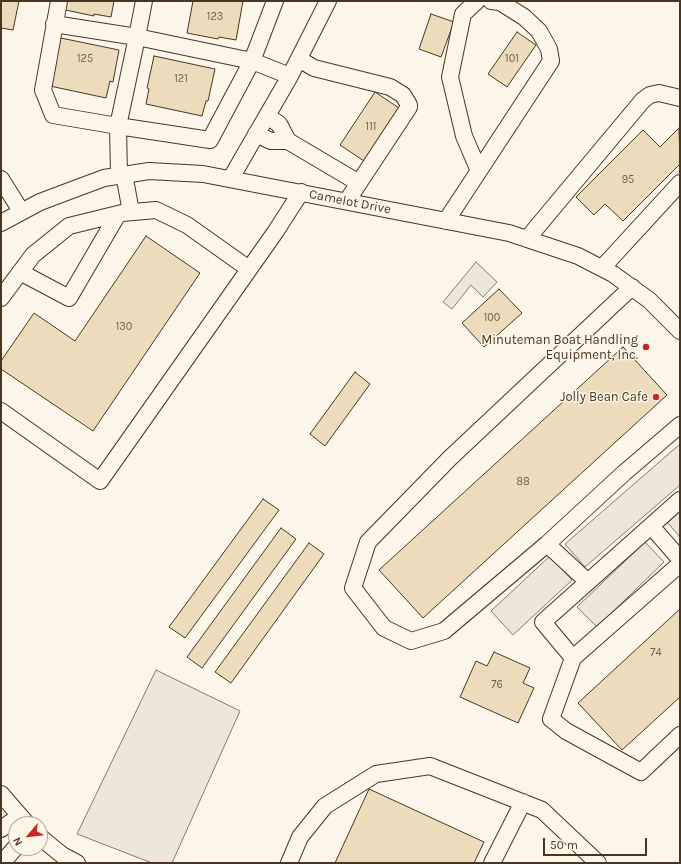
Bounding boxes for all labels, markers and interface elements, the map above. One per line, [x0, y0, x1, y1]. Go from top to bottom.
house number: 123 [207, 10, 223, 24]
house number: 125 [77, 52, 93, 66]
house number: 101 [505, 52, 519, 66]
house number: 121 [174, 72, 188, 86]
house number: 111 [366, 120, 376, 134]
house number: 95 [622, 173, 634, 187]
street label: Camelot Drive [308, 186, 392, 218]
house number: 100 [484, 311, 500, 325]
house number: 130 [116, 320, 132, 334]
place label: Minuteman Boat Handling Equipment, Inc. [481, 332, 638, 363]
marker: Minuteman Boat Handling Equipment, Inc. [641, 342, 651, 352]
place label: Jolly Bean Cafe [560, 389, 648, 405]
marker: Jolly Bean Cafe [651, 392, 661, 402]
house number: 88 [516, 475, 530, 489]
house number: 74 [650, 646, 662, 660]
house number: 76 [491, 678, 503, 692]
north arrow [8, 816, 48, 856]
scale bar [545, 830, 649, 856]
text: N [10, 835, 25, 848]
text: 50 m [550, 838, 578, 852]

